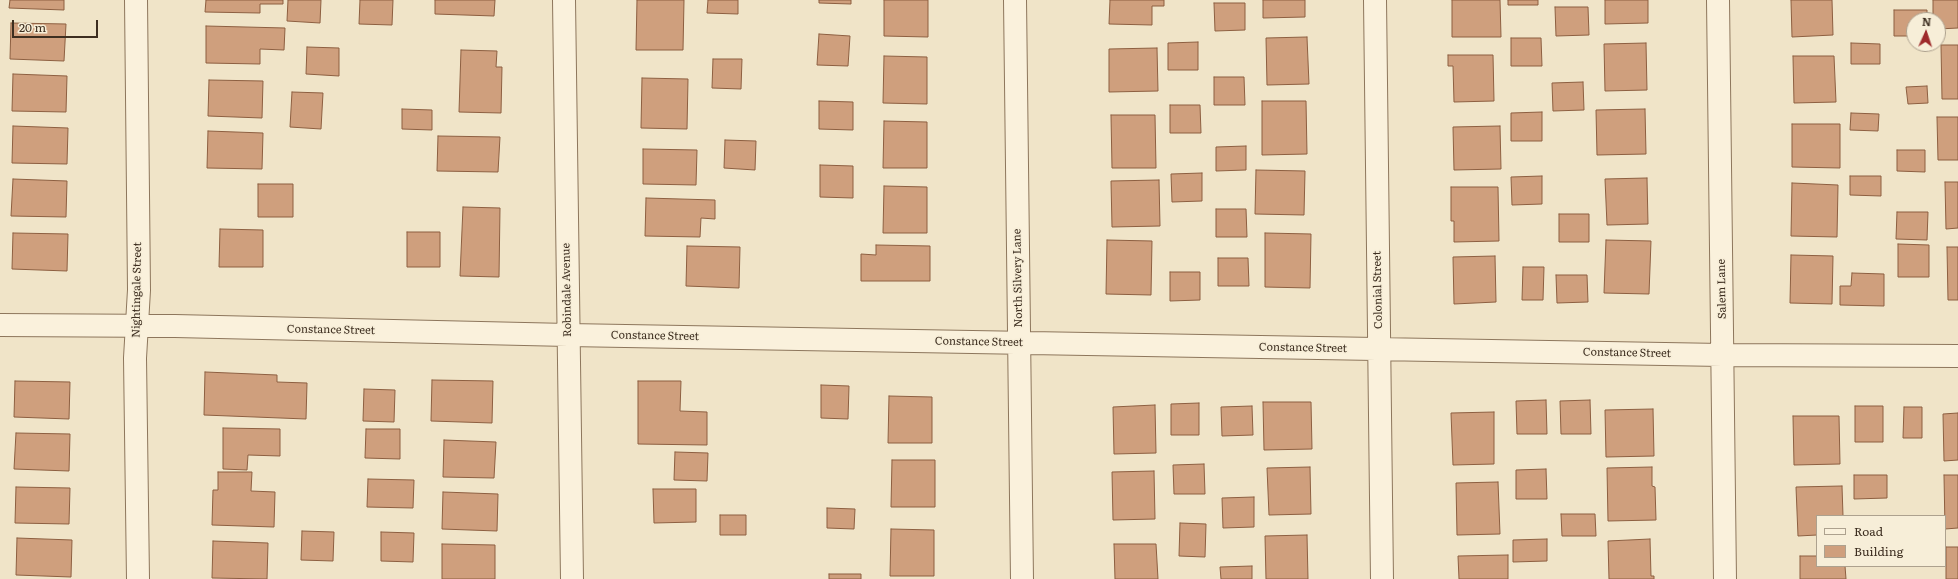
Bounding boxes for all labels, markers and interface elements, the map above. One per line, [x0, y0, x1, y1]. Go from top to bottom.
scale bar [14, 12, 100, 38]
north arrow [1906, 12, 1946, 52]
text: N [1922, 13, 1932, 29]
text: 20 m [19, 18, 46, 36]
street label: North Silvery Lane [1011, 228, 1025, 328]
street label: Nightingale Street [130, 242, 144, 338]
street label: Robindale Avenue [560, 243, 574, 337]
street label: Colonial Street [1371, 251, 1385, 329]
street label: Salem Lane [1715, 259, 1729, 319]
street label: Constance Street [287, 323, 375, 337]
street label: Constance Street [611, 329, 699, 343]
street label: Constance Street [935, 335, 1023, 349]
street label: Constance Street [1259, 341, 1347, 355]
street label: Constance Street [1583, 346, 1671, 360]
legend [1816, 515, 1946, 567]
text: Road [1854, 522, 1883, 540]
text: Building [1854, 542, 1903, 560]

